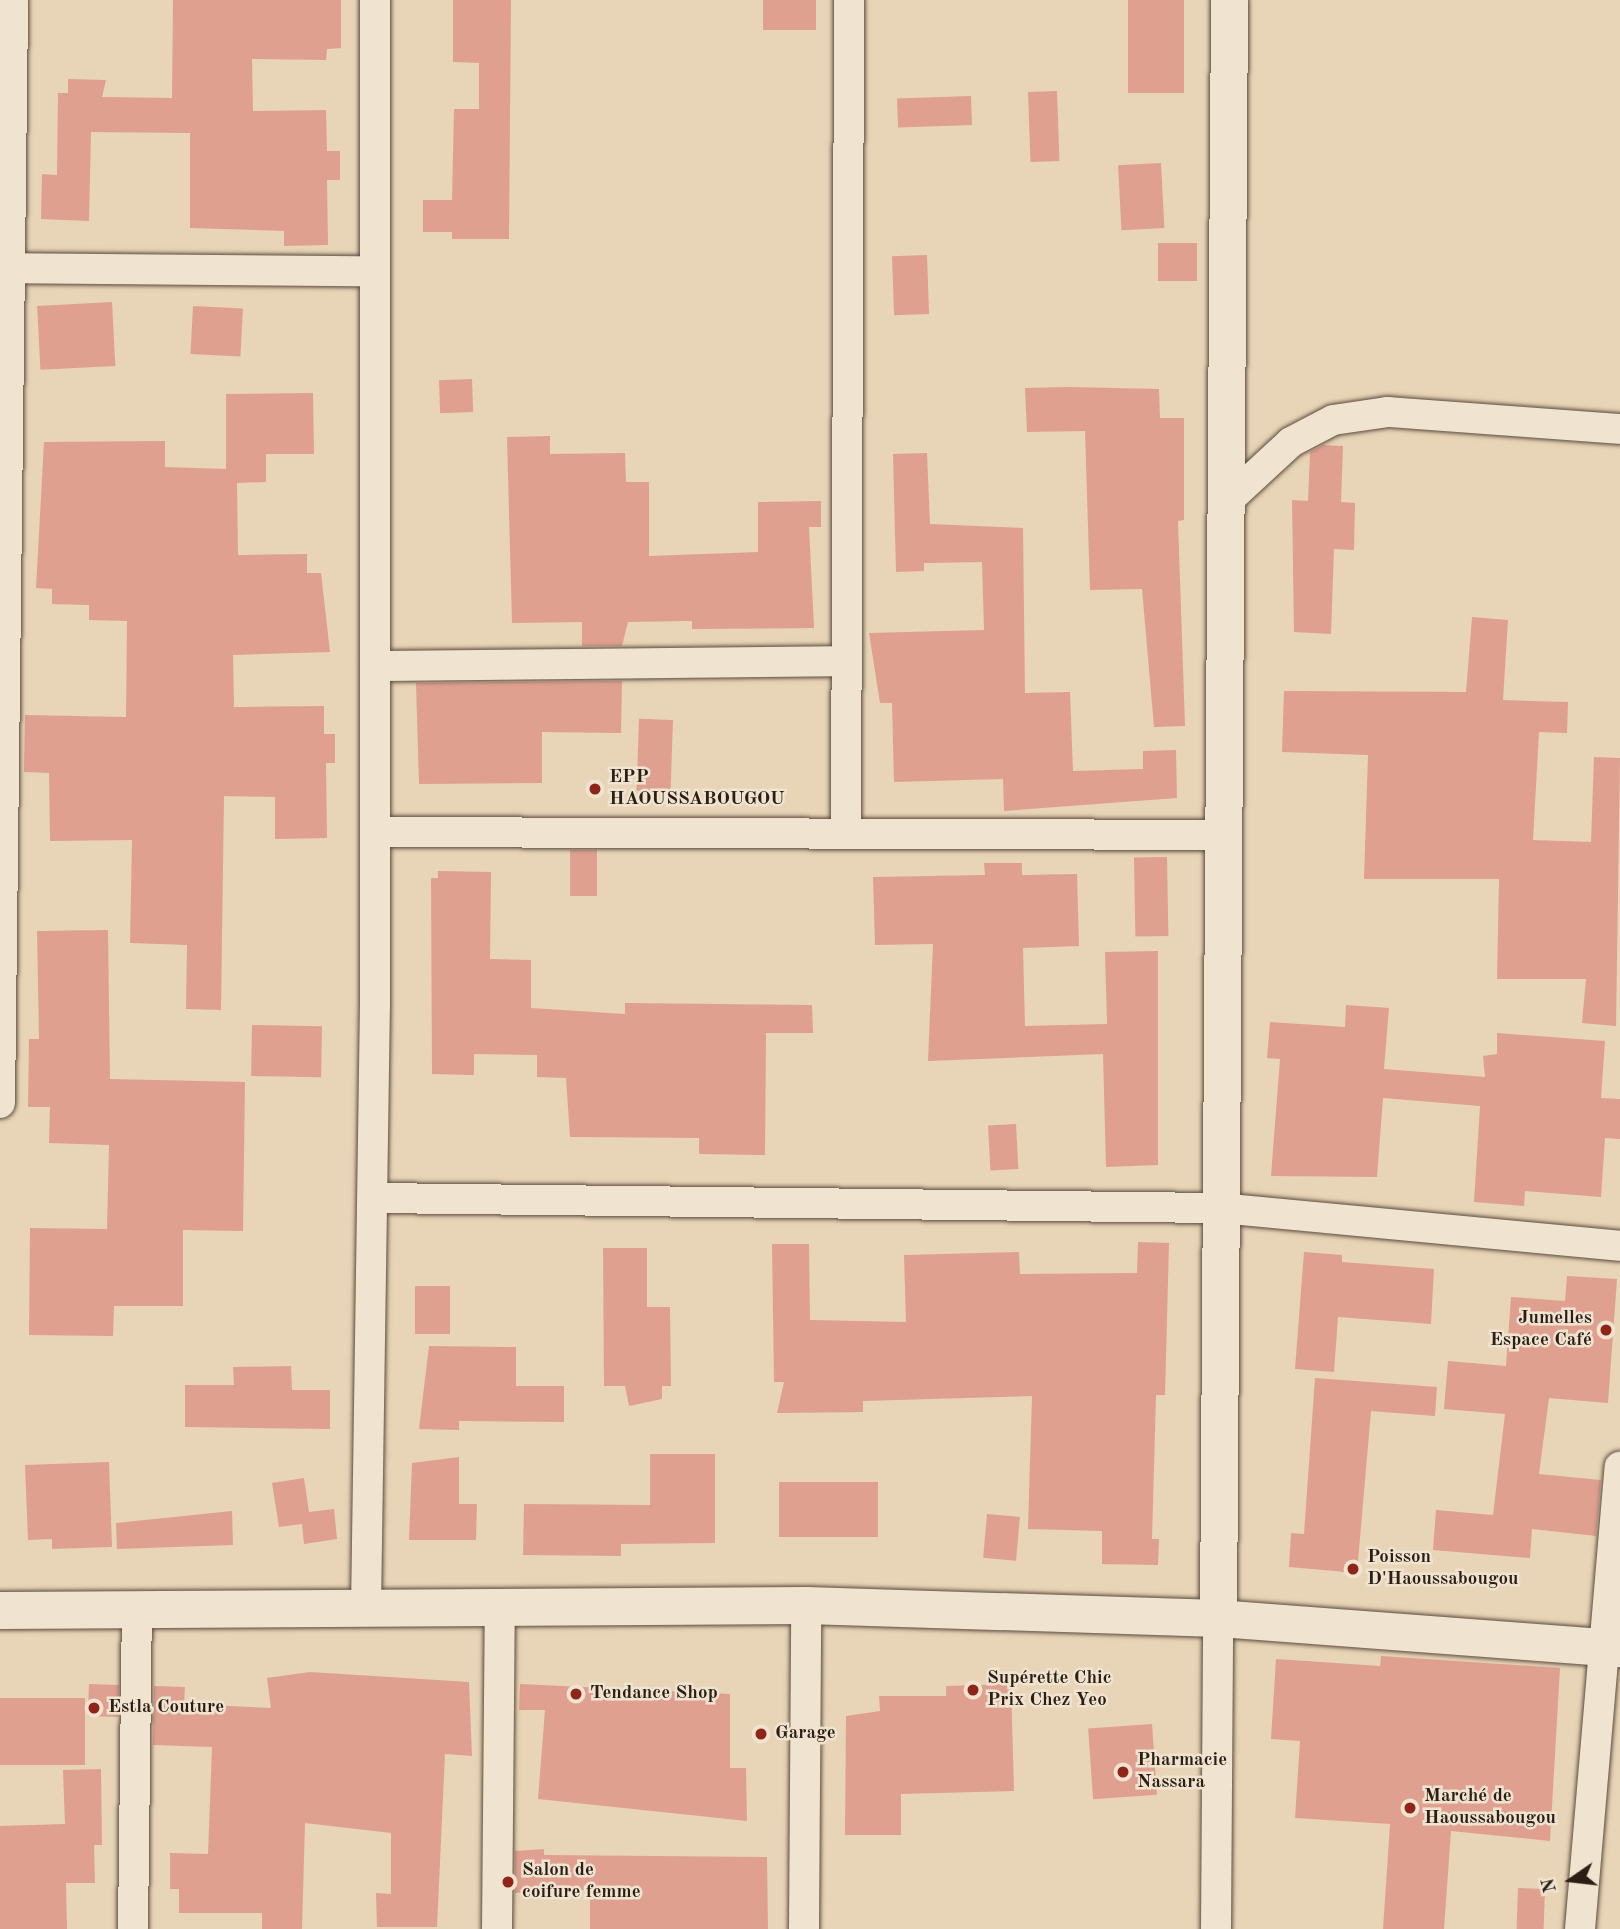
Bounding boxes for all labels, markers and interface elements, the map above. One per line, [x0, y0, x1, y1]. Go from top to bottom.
place label: EPP HAOUSSABOUGOU [609, 767, 785, 811]
marker: EPP HAOUSSABOUGOU [587, 781, 603, 797]
place label: Jumelles Espace Café [1490, 1308, 1592, 1352]
marker: Jumelles Espace Café [1598, 1322, 1614, 1338]
place label: Poisson D'Haoussabougou [1367, 1547, 1518, 1591]
marker: Poisson D'Haoussabougou [1345, 1561, 1361, 1577]
place label: Supérette Chic Prix Chez Yeo [987, 1668, 1112, 1712]
marker: Supérette Chic Prix Chez Yeo [965, 1682, 981, 1698]
place label: Tendance Shop [590, 1683, 718, 1705]
marker: Tendance Shop [568, 1686, 584, 1702]
place label: Estla Couture [108, 1697, 224, 1719]
marker: Estla Couture [86, 1700, 102, 1716]
place label: Garage [775, 1723, 836, 1745]
marker: Garage [753, 1726, 769, 1742]
place label: Pharmacie Nassara [1137, 1750, 1227, 1794]
marker: Pharmacie Nassara [1115, 1764, 1131, 1780]
place label: Marché de Haoussabougou [1424, 1786, 1556, 1830]
marker: Marché de Haoussabougou [1402, 1800, 1418, 1816]
north arrow [1536, 1845, 1606, 1915]
place label: Salon de coifure femme [522, 1860, 641, 1904]
marker: Salon de coifure femme [500, 1874, 516, 1890]
text: N [1539, 1876, 1561, 1895]

